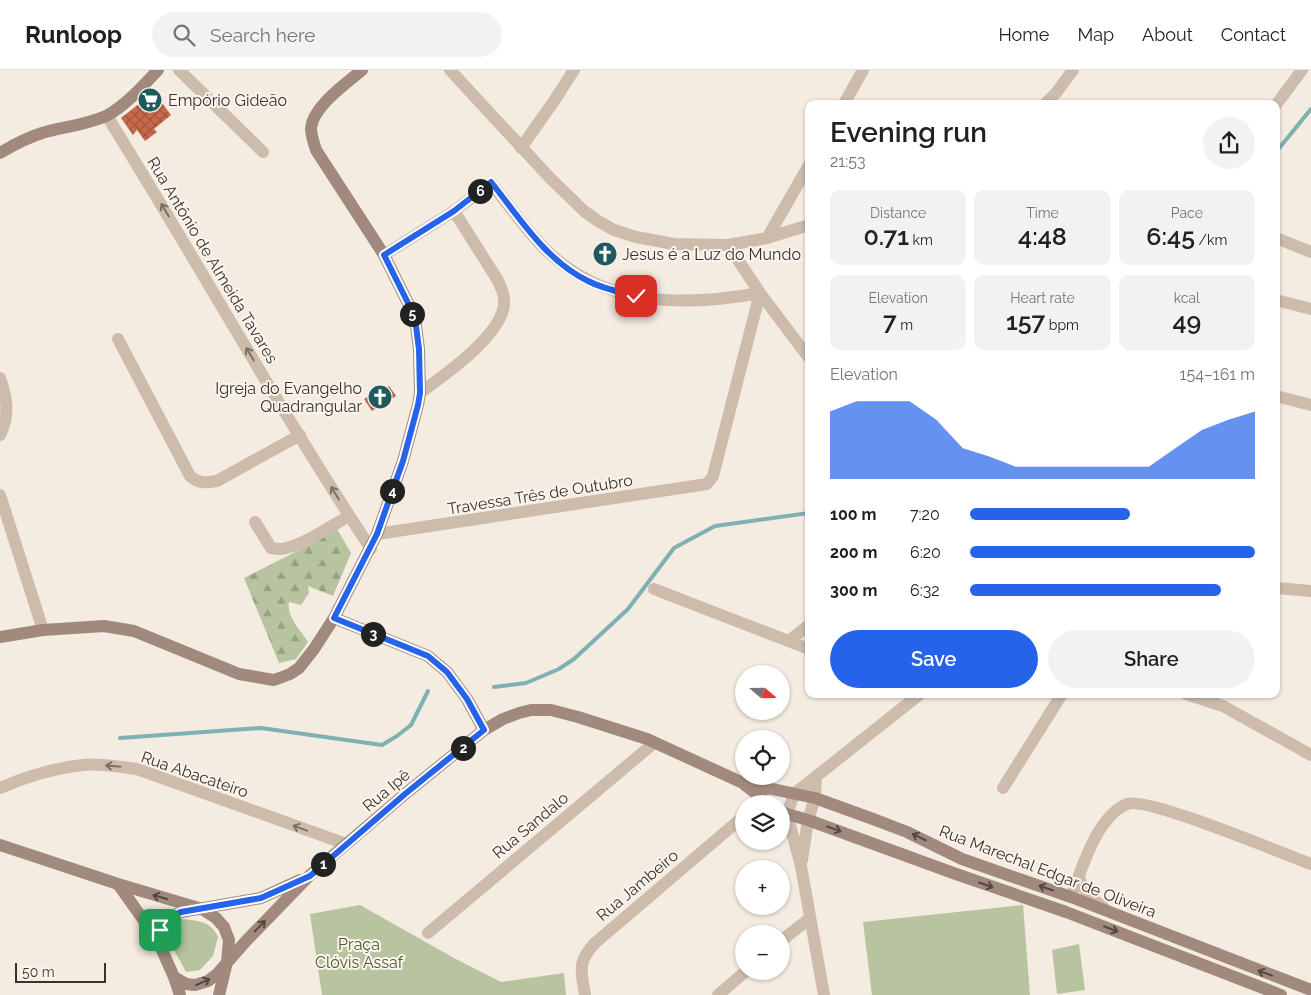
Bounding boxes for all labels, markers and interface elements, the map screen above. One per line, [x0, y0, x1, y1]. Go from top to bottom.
search box [152, 12, 502, 57]
text: Runloop [25, 20, 122, 49]
icon: search [170, 21, 198, 49]
text: Search here [210, 24, 316, 46]
text: Home [998, 24, 1049, 45]
text: Map [1077, 24, 1114, 45]
text: About [1142, 24, 1193, 45]
text: Contact [1221, 24, 1286, 45]
supermarket icon: Empório Gideão [137, 87, 163, 113]
place label: Empório Gideão [168, 91, 287, 110]
text: Evening run [830, 116, 987, 149]
button: share [1203, 117, 1255, 169]
text: 21:53 [830, 152, 865, 171]
street label: Rua Antônio de Almeida Tavares [143, 154, 282, 367]
pin: 6 [468, 178, 492, 204]
text: 6 [476, 183, 485, 199]
one-way arrow [160, 203, 170, 217]
text: Distance [870, 205, 926, 221]
text: Time [1026, 205, 1059, 221]
text: Pace [1171, 205, 1203, 221]
text: 0.71 [863, 221, 909, 251]
text: 4:48 [1018, 221, 1067, 251]
text: 6:45 [1146, 221, 1195, 251]
text: km [909, 232, 933, 248]
text: /km [1195, 232, 1227, 248]
church icon: Jesus é a Luz do Mundo [592, 241, 618, 267]
place label: Jesus é a Luz do Mundo [622, 245, 801, 264]
pin [615, 275, 657, 317]
icon: check [622, 282, 650, 310]
text: Elevation [868, 290, 928, 306]
text: Heart rate [1010, 290, 1075, 306]
text: kcal [1174, 290, 1200, 306]
pin: 5 [400, 302, 424, 326]
text: 5 [409, 306, 416, 322]
text: 7 [883, 306, 897, 336]
text: 157 [1006, 306, 1045, 336]
text: 49 [1172, 306, 1201, 336]
text: m [897, 317, 913, 333]
text: bpm [1045, 317, 1079, 333]
one-way arrow [245, 348, 255, 362]
text: Elevation [830, 365, 898, 384]
text: 154–161 m [1180, 365, 1255, 384]
place label: Igreja do Evangelho Quadrangular [215, 379, 362, 416]
church icon: Igreja do Evangelho Quadrangular [367, 384, 393, 410]
street label: Travessa Três de Outubro [446, 470, 634, 519]
pin: 4 [380, 478, 404, 504]
text: 4 [389, 483, 397, 499]
one-way arrow [330, 487, 340, 501]
text: 100 m [830, 505, 876, 524]
text: 7:20 [910, 505, 940, 524]
text: 200 m [830, 543, 877, 562]
text: 6:20 [910, 543, 941, 562]
text: 300 m [830, 581, 877, 600]
text: 6:32 [910, 581, 940, 600]
pin: 3 [360, 622, 386, 646]
text: 3 [370, 626, 377, 642]
button: Save [830, 630, 1038, 688]
button: Share [1048, 630, 1255, 688]
north arrow [735, 665, 790, 720]
map controls [735, 665, 790, 980]
button: locate [735, 730, 790, 785]
pin: 2 [450, 736, 476, 760]
text: 2 [460, 740, 467, 756]
street label: Rua Abacateiro [139, 747, 251, 802]
one-way arrow [105, 761, 121, 771]
street label: Rua Ipê [359, 765, 414, 816]
street label: Rua Sandalo [489, 788, 572, 863]
button: layers [735, 795, 790, 850]
street label: Rua Marechal Edgar de Oliveira [937, 821, 1159, 922]
one-way arrow [293, 823, 309, 832]
one-way arrow [825, 825, 841, 834]
one-way arrow [912, 832, 927, 842]
street label: Rua Jambeiro [593, 846, 682, 925]
pin: 1 [310, 852, 336, 876]
text: 1 [320, 856, 327, 872]
button: + [735, 860, 790, 915]
one-way arrow [978, 881, 993, 890]
one-way arrow [1038, 883, 1054, 892]
one-way arrow [153, 891, 169, 901]
pin [139, 909, 181, 951]
icon: arrive [146, 916, 174, 944]
one-way arrow [254, 920, 266, 932]
button: − [735, 925, 790, 980]
one-way arrow [1103, 925, 1118, 935]
park label: Praça Clóvis Assaf [315, 935, 404, 972]
scale bar [15, 960, 106, 983]
text: 50 m [22, 964, 55, 980]
one-way arrow [1258, 968, 1274, 977]
one-way arrow [195, 976, 210, 986]

